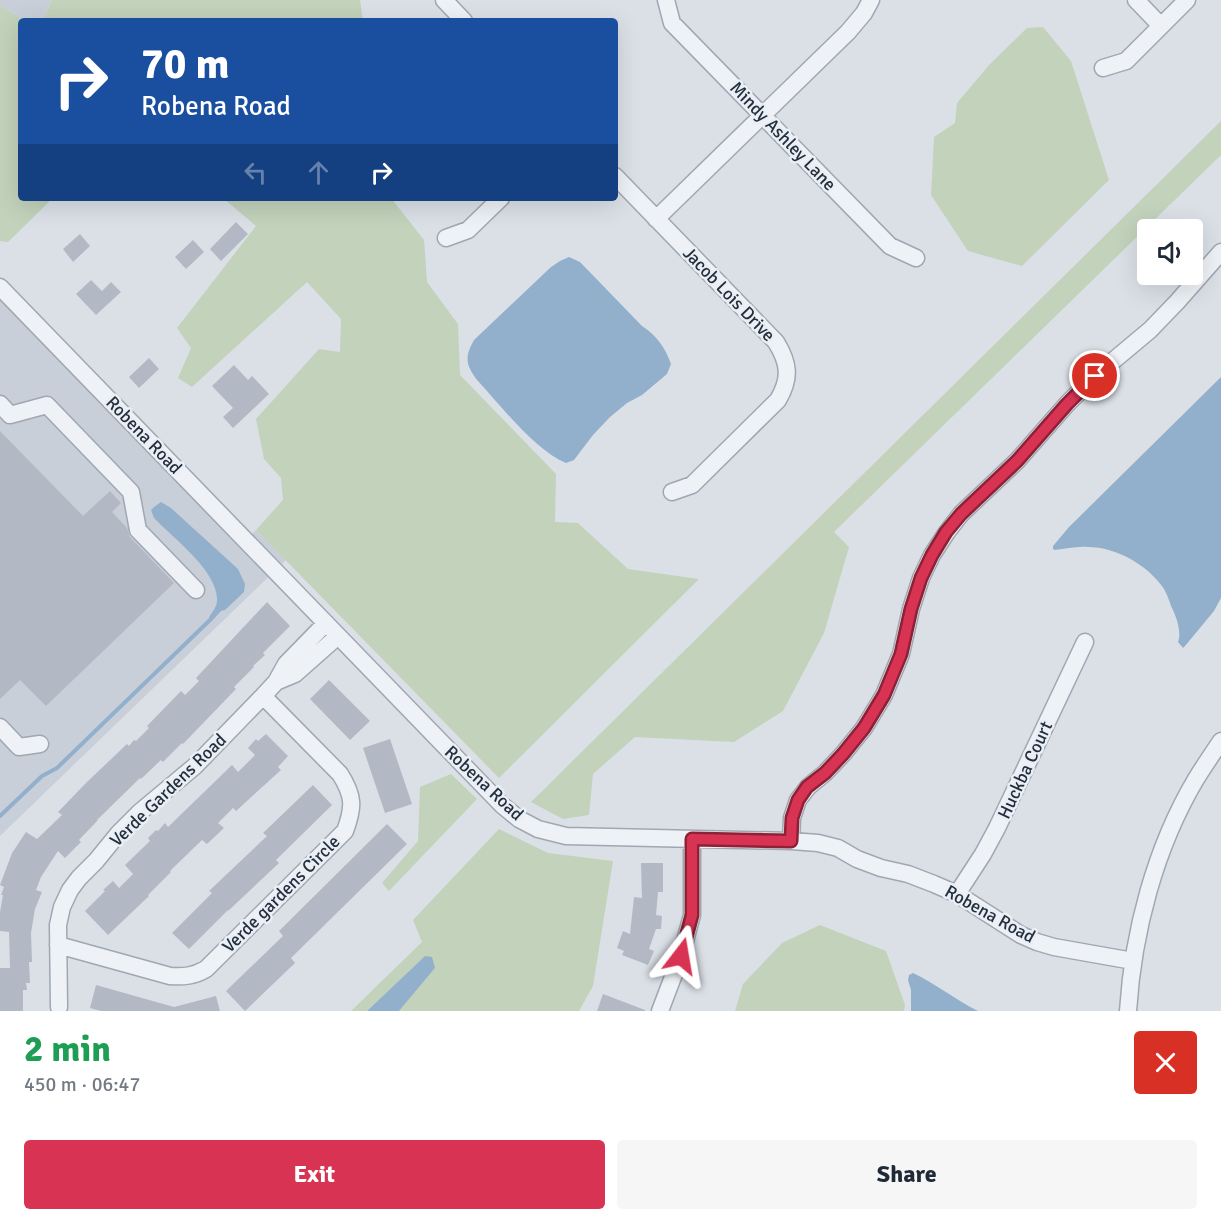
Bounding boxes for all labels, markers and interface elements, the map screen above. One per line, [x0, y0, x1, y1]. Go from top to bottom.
text: 70 m [141, 39, 230, 90]
icon: right [42, 42, 120, 120]
street label: Mindy Ashley Lane [725, 77, 841, 195]
text: Robena Road [141, 90, 291, 123]
icon: left [239, 156, 272, 189]
icon: ahead [302, 156, 335, 189]
icon: right [365, 156, 398, 189]
map controls [1137, 219, 1203, 285]
button: sound [1137, 219, 1203, 285]
street label: Jacob Lois Drive [678, 242, 780, 346]
pin [1069, 350, 1120, 401]
icon: arrive [1078, 359, 1111, 392]
street label: Robena Road [101, 391, 187, 479]
street label: Huckba Court [993, 718, 1057, 822]
street label: Verde Gardens Road [105, 729, 231, 851]
street label: Robena Road [440, 741, 528, 825]
street label: Verde gardens Circle [218, 831, 344, 957]
street label: Robena Road [941, 880, 1039, 948]
position arrow [649, 924, 713, 988]
text: 2 min [24, 1027, 111, 1072]
button: close [1134, 1031, 1197, 1094]
text: 450 m · 06:47 [24, 1072, 140, 1097]
button: Exit [24, 1140, 605, 1209]
button: Share [617, 1140, 1197, 1209]

